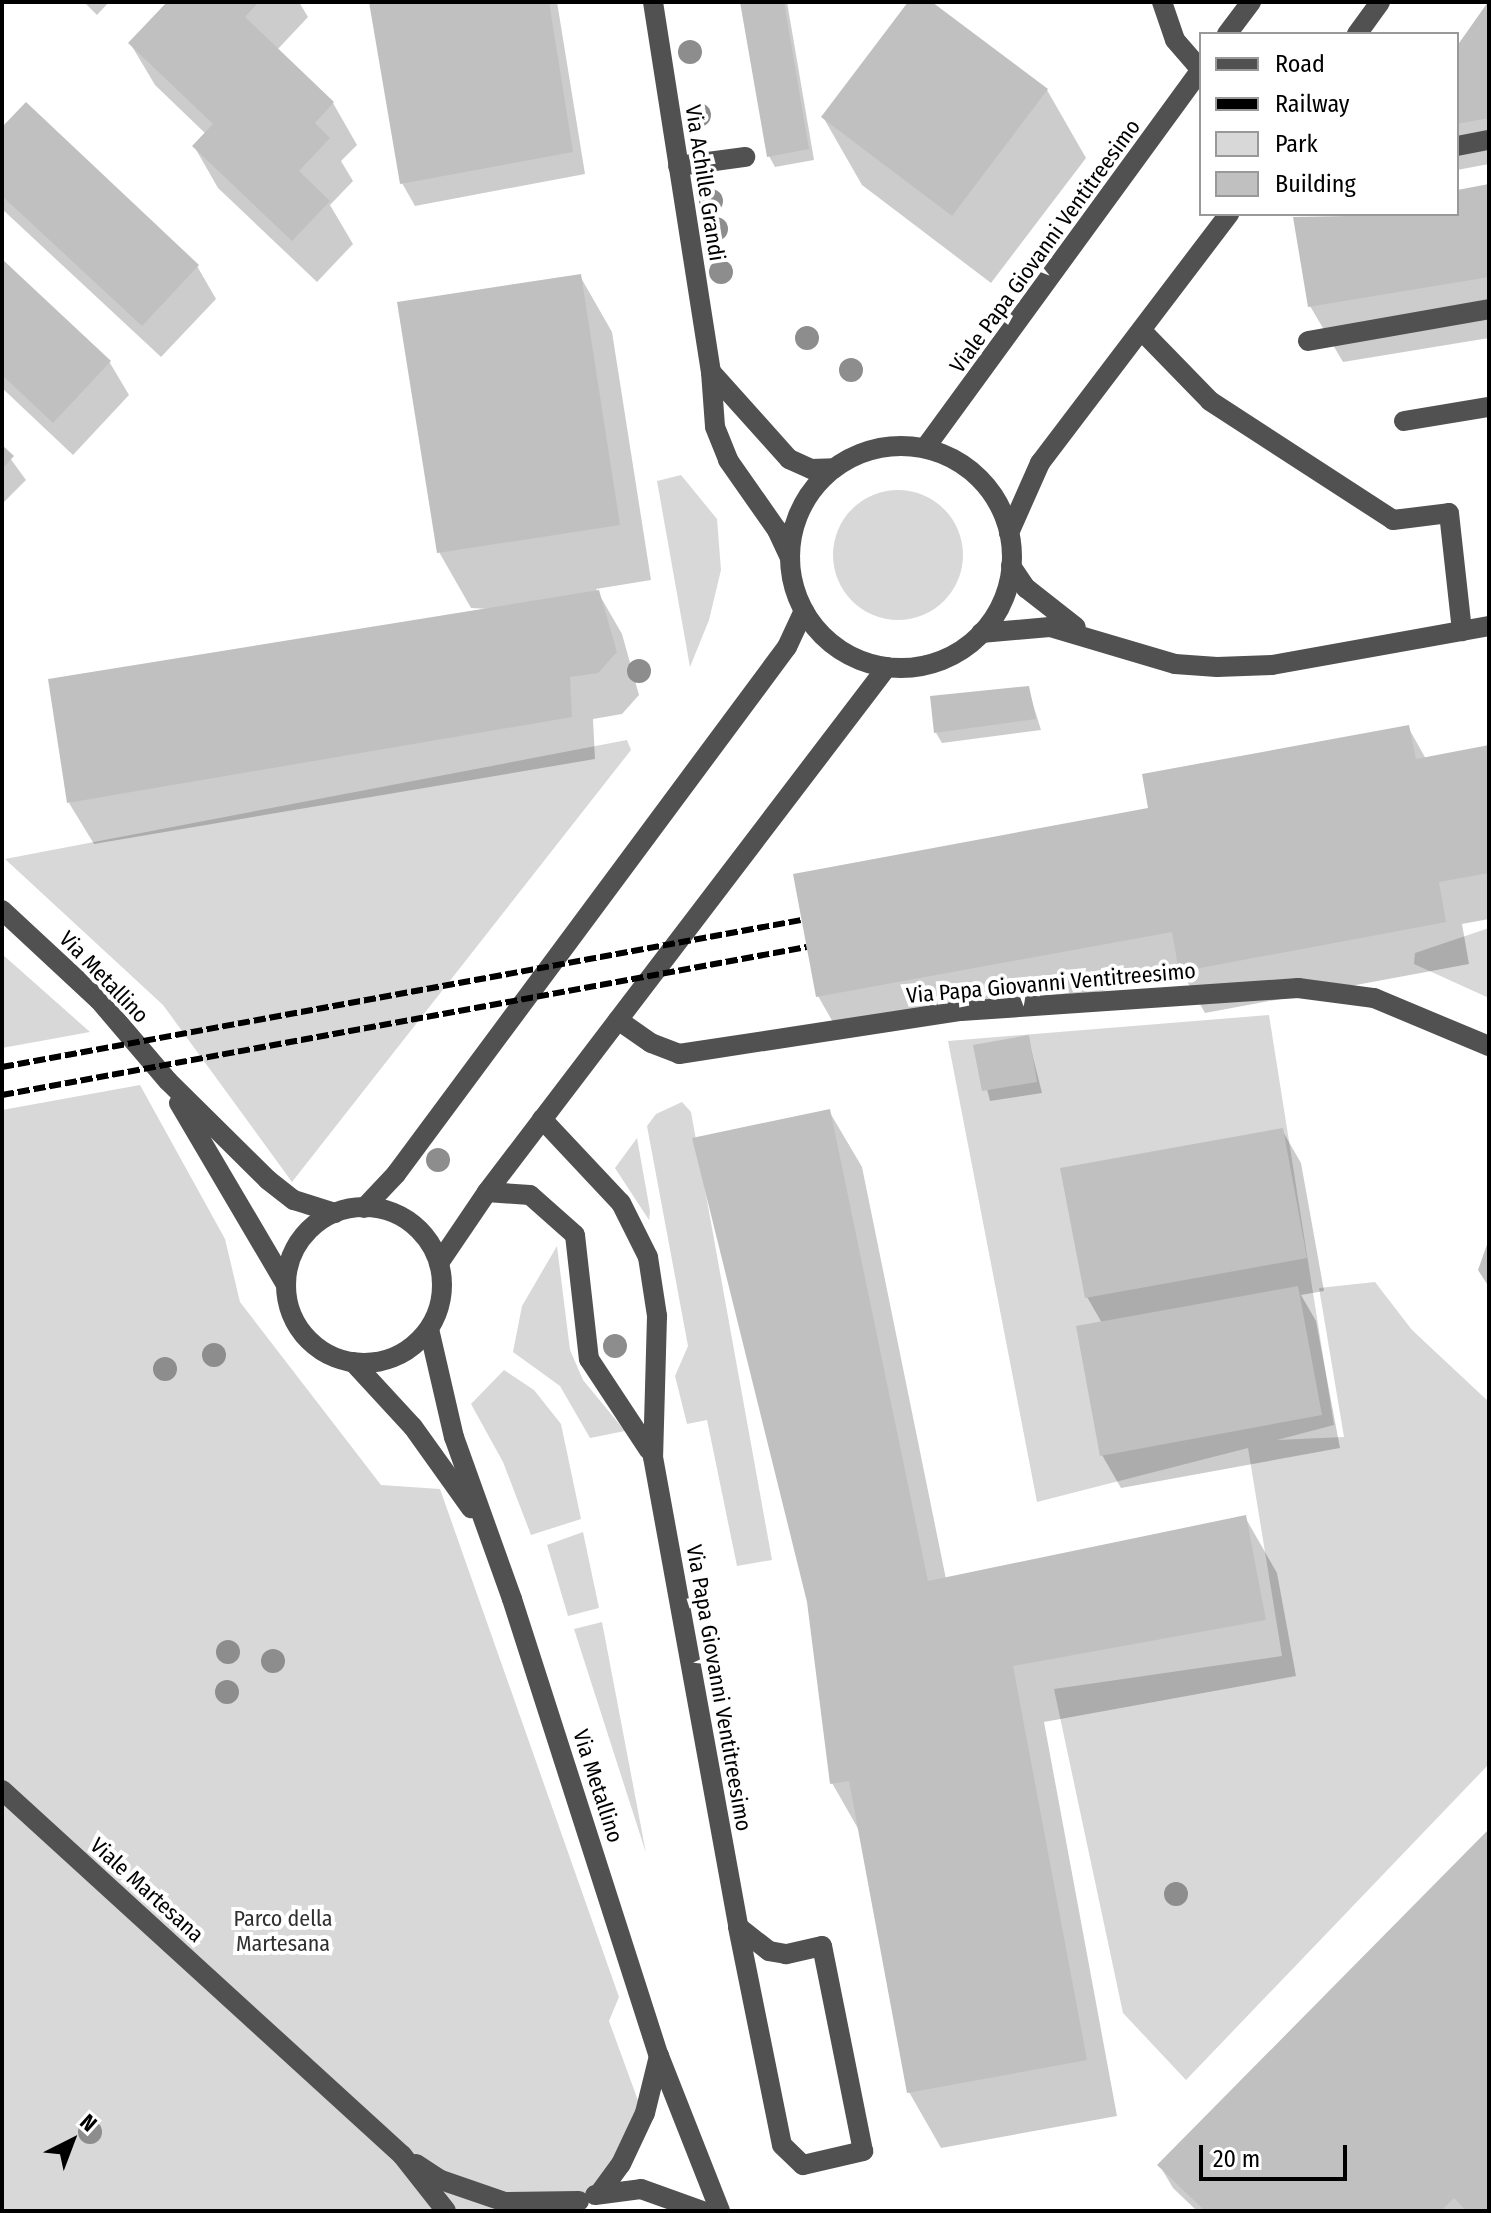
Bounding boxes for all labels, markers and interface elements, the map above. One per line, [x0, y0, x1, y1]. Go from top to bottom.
legend [1199, 32, 1459, 216]
text: Road [1275, 50, 1325, 78]
text: Railway [1275, 90, 1350, 118]
street label: Via Achille Grandi [680, 103, 730, 263]
street label: Viale Papa Giovanni Ventitreesimo [944, 114, 1146, 378]
text: Park [1275, 130, 1318, 158]
text: Building [1275, 170, 1356, 198]
street label: Via Metallino [54, 926, 154, 1028]
street label: Via Papa Giovanni Ventitreesimo [905, 957, 1197, 1009]
street label: Via Papa Giovanni Ventitreesimo [681, 1543, 757, 1833]
street label: Via Metallino [567, 1726, 629, 1846]
street label: Viale Martesana [85, 1832, 209, 1948]
park label: Parco della Martesana [234, 1905, 332, 1956]
north arrow [32, 2101, 112, 2181]
text: N [74, 2108, 102, 2137]
scale bar [1203, 2129, 1351, 2179]
text: 20 m [1213, 2145, 1260, 2173]

